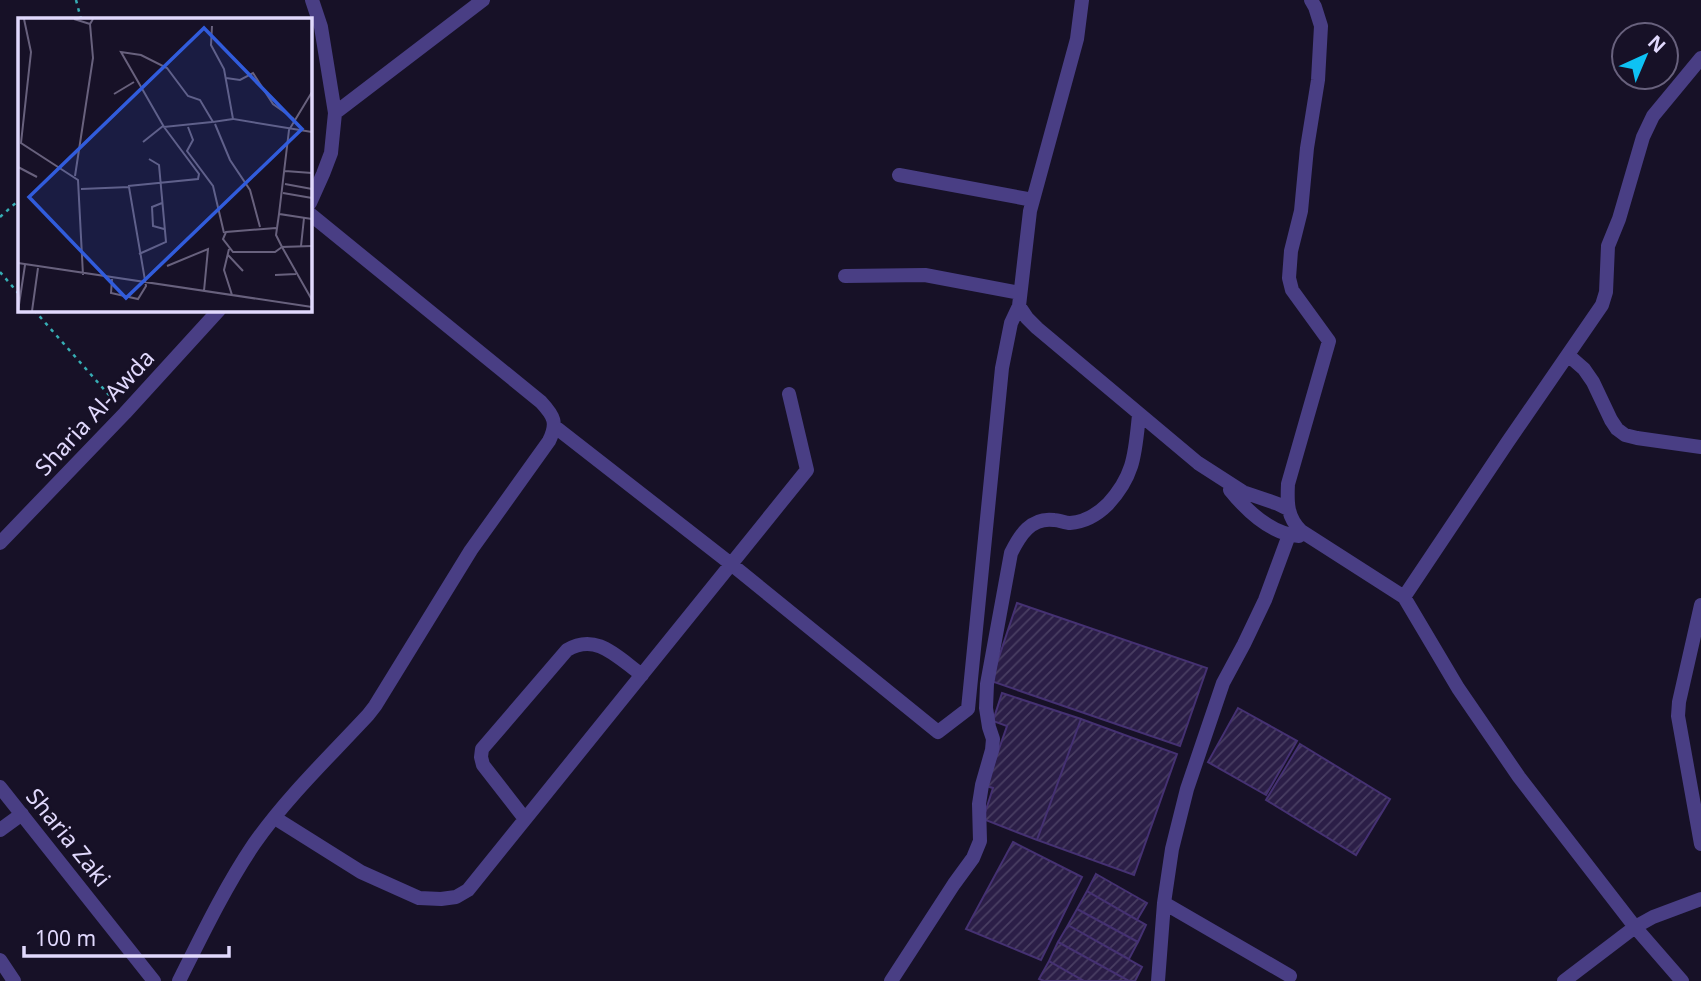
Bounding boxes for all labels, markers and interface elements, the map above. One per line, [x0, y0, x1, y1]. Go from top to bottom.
inset map [18, 18, 312, 312]
north arrow [1610, 21, 1680, 91]
text: N [1642, 29, 1671, 58]
street label: Sharia Al-Awda [27, 342, 161, 482]
street label: Sharia Zaki [19, 781, 119, 893]
scale bar [24, 914, 229, 958]
text: 100 m [35, 924, 96, 952]

